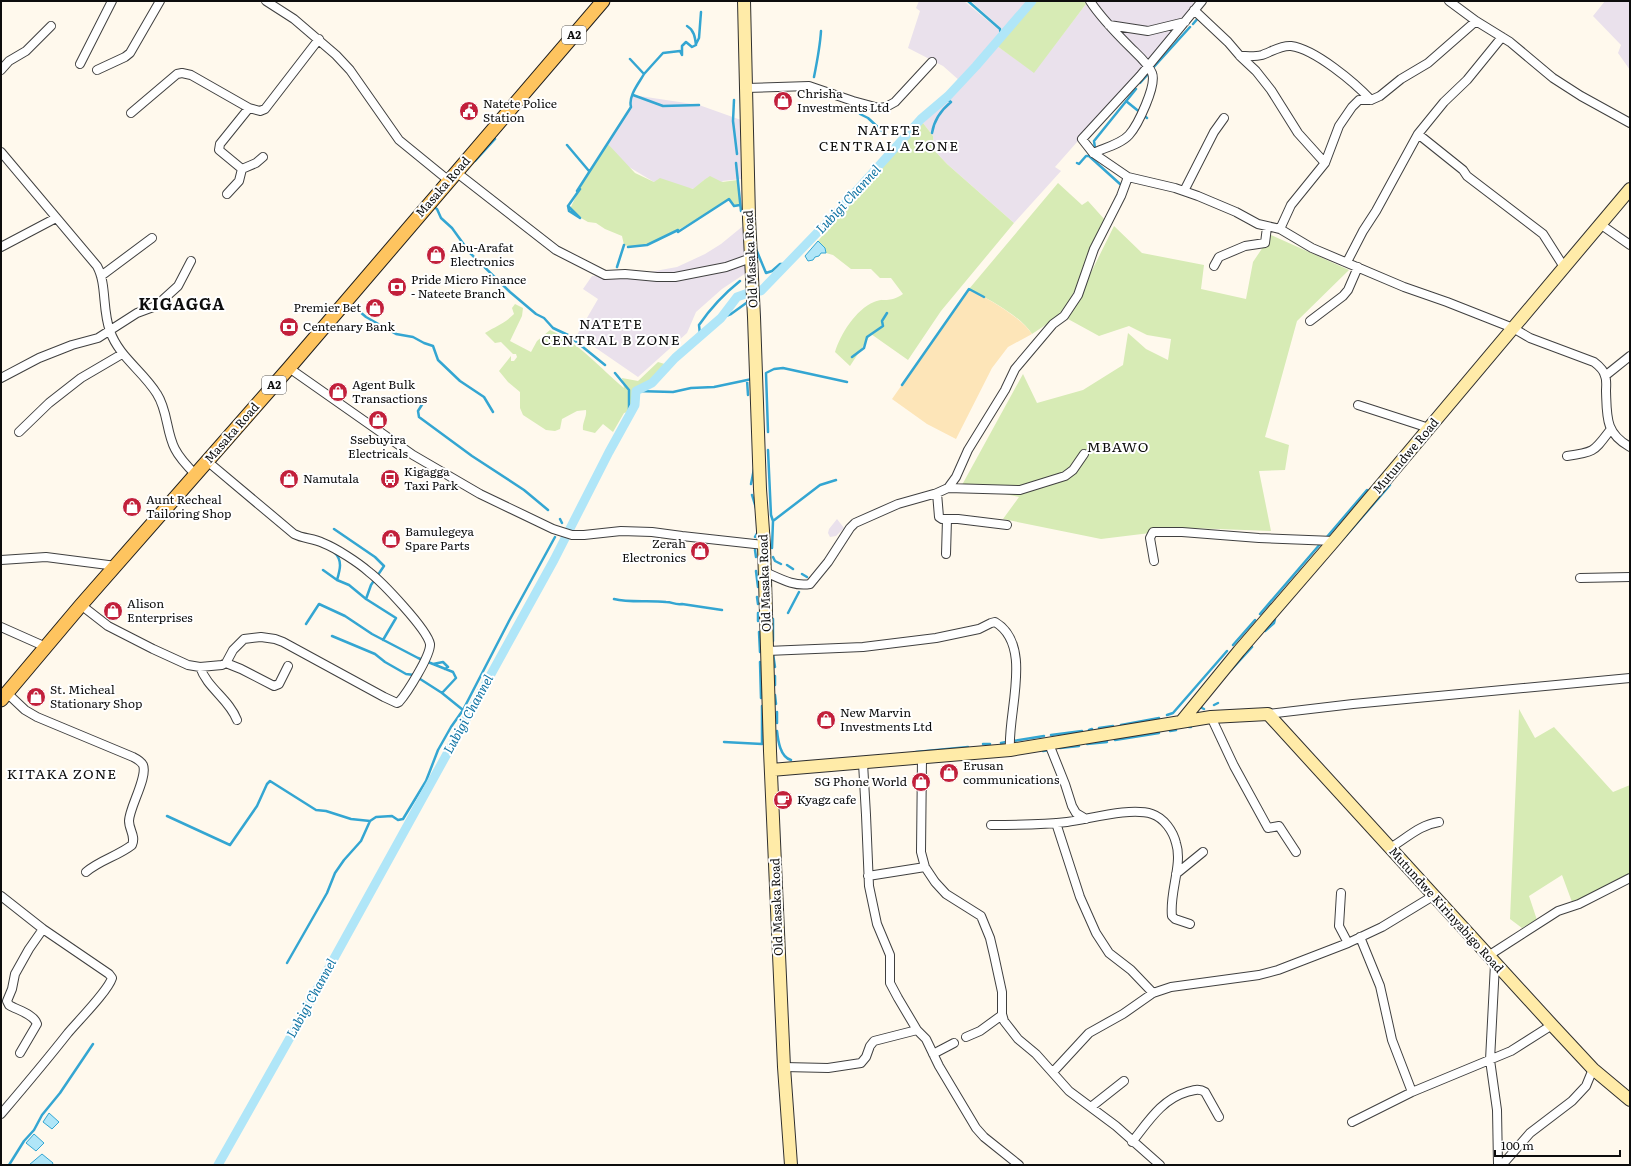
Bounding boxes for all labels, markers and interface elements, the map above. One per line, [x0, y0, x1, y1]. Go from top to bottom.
road number: A2 [562, 26, 586, 44]
place label: Chrisha Investments Ltd [797, 84, 890, 116]
shop icon: Chrisha Investments Ltd [772, 90, 794, 112]
place label: Natete Police Station [483, 94, 557, 126]
public building icon: Natete Police Station [458, 100, 480, 122]
district label: NATETE CENTRAL A ZONE [819, 119, 959, 155]
street label: Masaka Road [411, 152, 474, 221]
water label: Lubigi Channel [811, 160, 885, 237]
street label: Old Masaka Road [738, 209, 762, 308]
place label: Abu-Arafat Electronics [450, 238, 515, 270]
shop icon: Abu-Arafat Electronics [425, 244, 447, 266]
place label: Pride Micro Finance - Nateete Branch [411, 270, 526, 302]
bank icon: Pride Micro Finance - Nateete Branch [386, 276, 408, 298]
district label: KIGAGGA [139, 291, 225, 315]
shop icon: Premier Bet [364, 297, 386, 319]
place label: Premier Bet [293, 298, 361, 316]
district label: NATETE CENTRAL B ZONE [541, 313, 681, 349]
bank icon: Centenary Bank [278, 316, 300, 338]
place label: Centenary Bank [303, 317, 395, 335]
place label: Agent Bulk Transactions [352, 375, 428, 407]
road number: A2 [262, 376, 286, 394]
shop icon: Agent Bulk Transactions [327, 381, 349, 403]
street label: Masaka Road [200, 398, 263, 467]
shop icon: Ssebuyira Electricals [367, 409, 389, 431]
street label: Mutundwe Road [1368, 413, 1443, 497]
place label: Ssebuyira Electricals [348, 430, 409, 462]
district label: MBAWO [1087, 436, 1149, 456]
place label: Kigagga Taxi Park [404, 462, 459, 494]
shop icon: Namutala [278, 468, 300, 490]
bus stop icon: Kigagga Taxi Park [379, 468, 401, 490]
place label: Namutala [303, 469, 360, 487]
place label: Aunt Recheal Tailoring Shop [146, 490, 231, 522]
shop icon: Aunt Recheal Tailoring Shop [121, 496, 143, 518]
place label: Bamulegeya Spare Parts [405, 522, 475, 554]
shop icon: Bamulegeya Spare Parts [380, 528, 402, 550]
street label: Old Masaka Road [753, 533, 775, 632]
place label: Zerah Electronics [622, 534, 687, 566]
shop icon: Zerah Electronics [689, 540, 711, 562]
place label: Alison Enterprises [127, 594, 193, 626]
shop icon: Alison Enterprises [102, 600, 124, 622]
water label: Lubigi Channel [438, 671, 497, 757]
place label: St. Micheal Stationary Shop [50, 680, 142, 712]
shop icon: St. Micheal Stationary Shop [25, 686, 47, 708]
place label: New Marvin Investments Ltd [840, 703, 933, 735]
shop icon: New Marvin Investments Ltd [815, 709, 837, 731]
place label: Erusan communications [963, 756, 1060, 788]
shop icon: Erusan communications [938, 762, 960, 784]
district label: KITAKA ZONE [7, 763, 117, 783]
shop icon: SG Phone World [910, 771, 932, 793]
place label: SG Phone World [814, 772, 908, 790]
cafe icon: Kyagz cafe [772, 789, 794, 811]
place label: Kyagz cafe [797, 790, 856, 808]
street label: Mutundwe Kirinyabigo Road [1385, 842, 1509, 977]
street label: Old Masaka Road [765, 857, 787, 956]
water label: Lubigi Channel [281, 955, 340, 1041]
scale bar [1495, 1132, 1620, 1158]
text: 100 m [1501, 1136, 1534, 1154]

